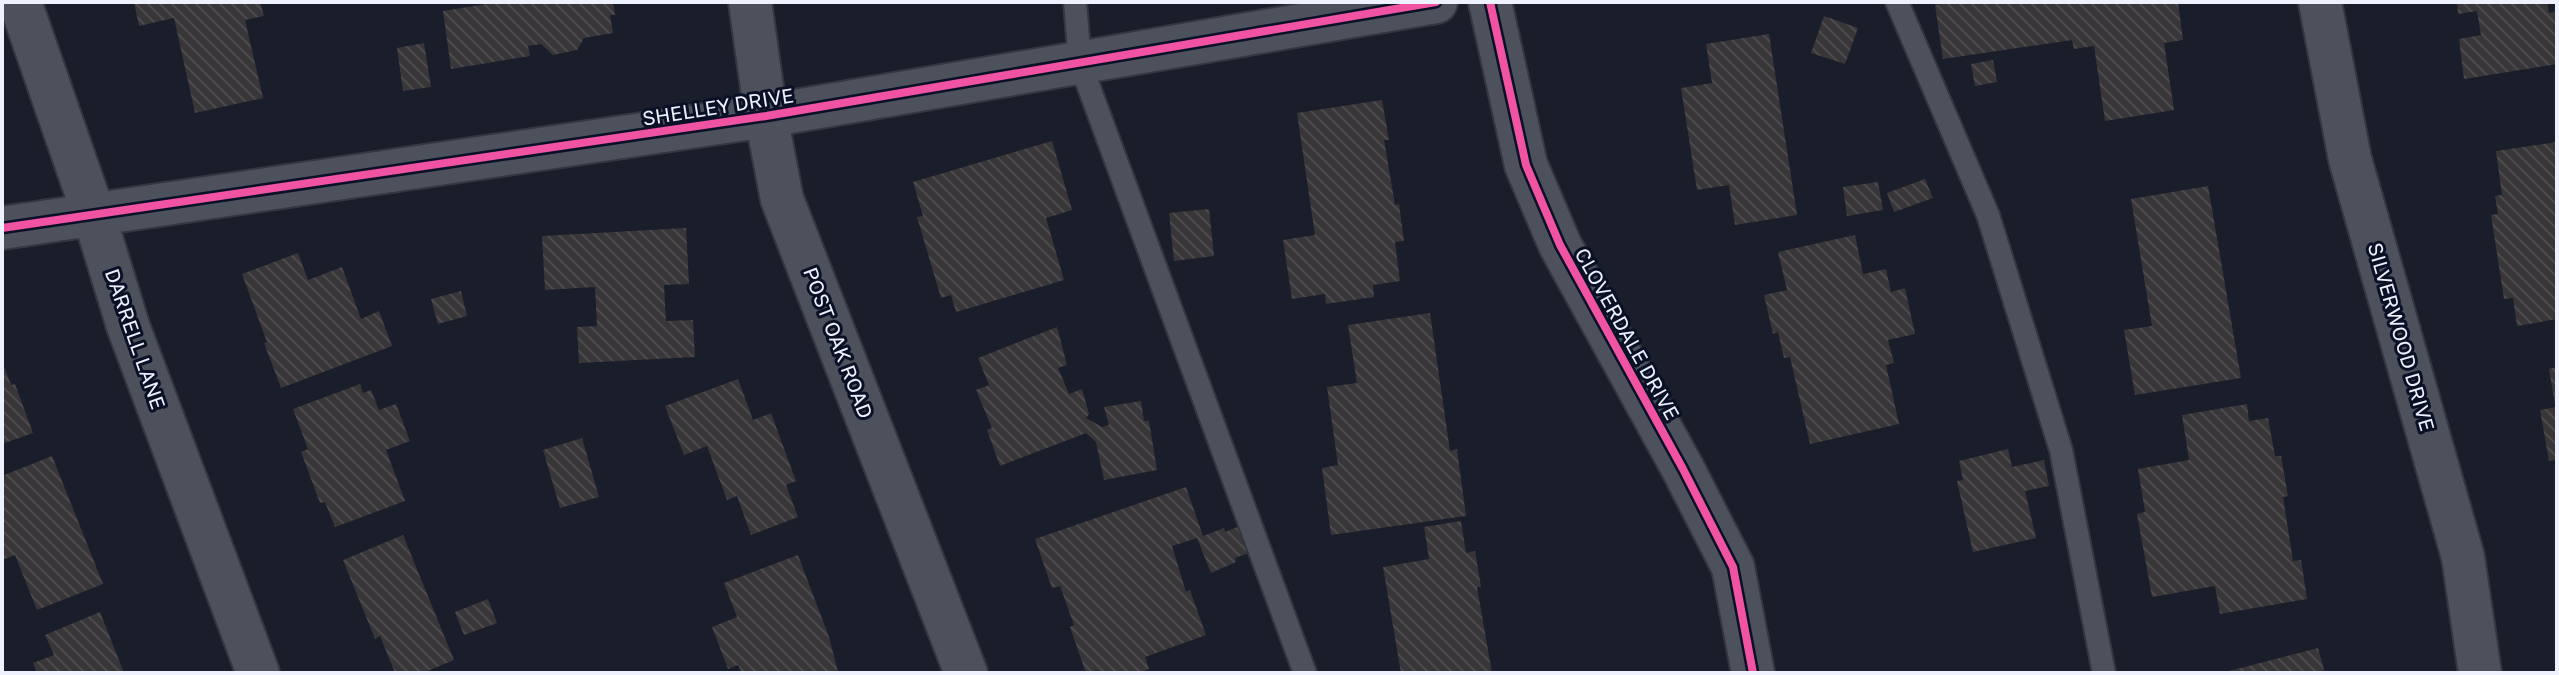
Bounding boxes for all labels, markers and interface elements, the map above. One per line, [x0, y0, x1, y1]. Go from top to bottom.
street label: SHELLEY DRIVE [641, 82, 795, 130]
street label: SILVERWOOD DRIVE [2364, 240, 2440, 434]
street label: CLOVERDALE DRIVE [1571, 243, 1685, 424]
street label: POST OAK ROAD [799, 264, 879, 422]
street label: DARRELL LANE [101, 265, 171, 412]

